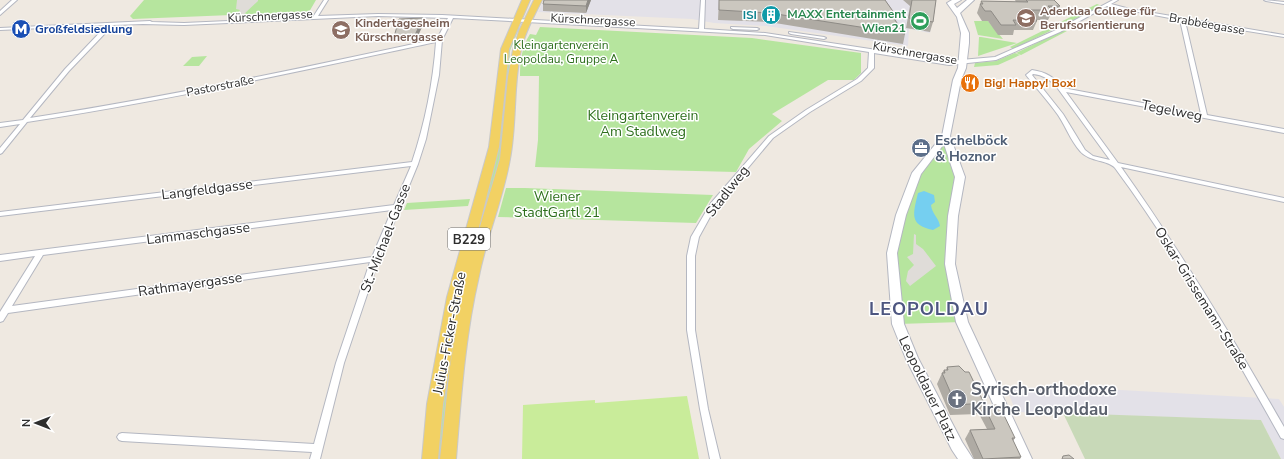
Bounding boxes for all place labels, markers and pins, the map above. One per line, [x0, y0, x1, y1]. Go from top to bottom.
place label: Aderklaa College für Berufsorientierung [1040, 3, 1156, 33]
building icon: ISI [760, 4, 782, 26]
place label: MAXX Entertainment Wien21 [787, 6, 906, 36]
place label: ISI [743, 7, 757, 23]
school or university icon: Aderklaa College für Berufsorientierung [1015, 7, 1037, 29]
sports icon: MAXX Entertainment Wien21 [909, 10, 931, 32]
place label: Kindertagesheim Kürschnergasse [355, 15, 450, 45]
metro station icon: Großfeldsiedlung [10, 18, 32, 40]
school or university icon: Kindertagesheim Kürschnergasse [330, 19, 352, 41]
place label: Großfeldsiedlung [35, 21, 133, 37]
restaurant icon: Big! Happy! Box! [959, 72, 981, 94]
place label: Big! Happy! Box! [984, 75, 1076, 91]
place label: Eschelböck & Hoznor [935, 131, 1008, 166]
office icon: Eschelböck & Hoznor [910, 137, 932, 159]
place label: Syrisch-orthodoxe Kirche Leopoldau [971, 378, 1117, 421]
church icon: Syrisch-orthodoxe Kirche Leopoldau [946, 388, 968, 410]

